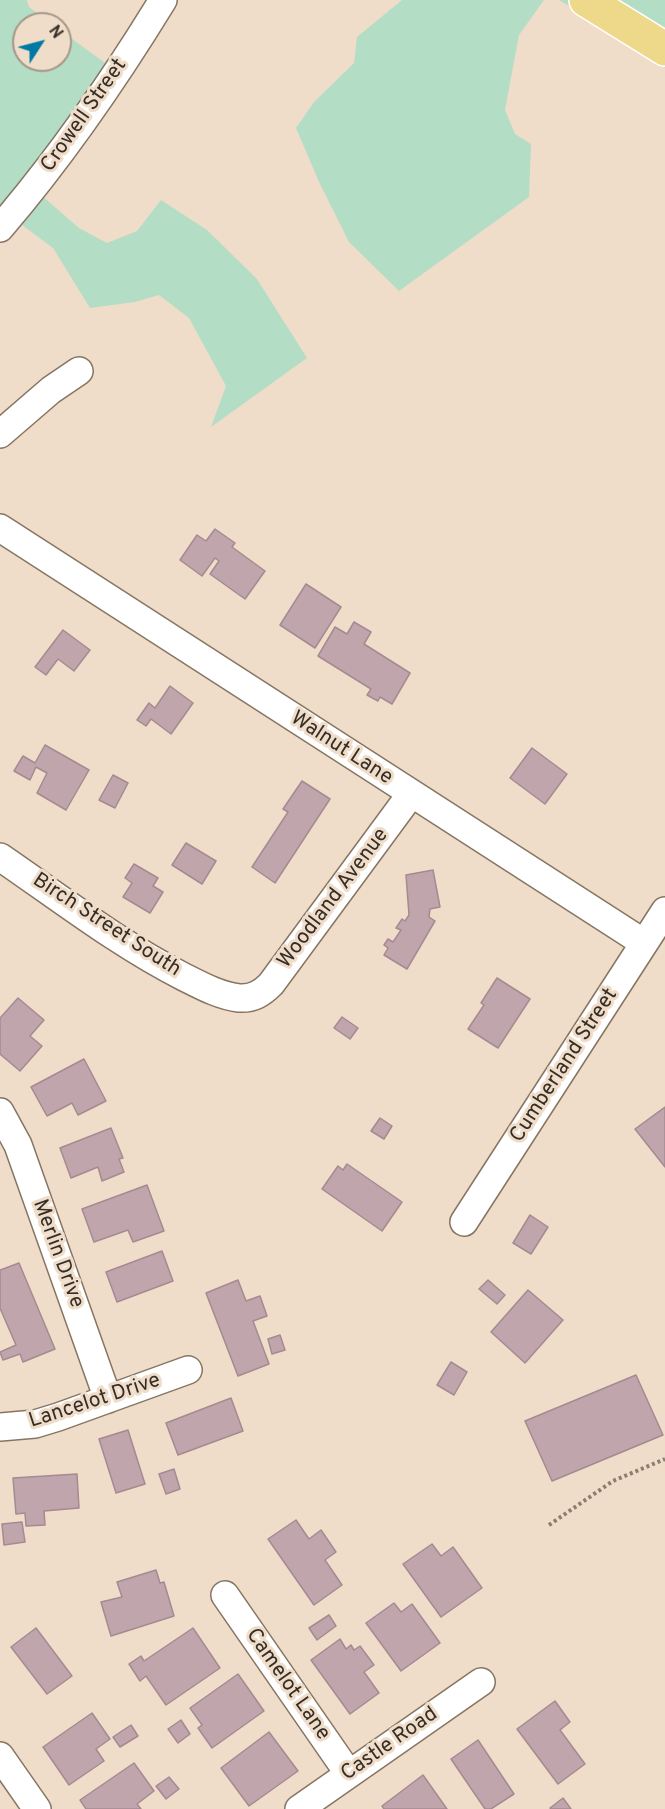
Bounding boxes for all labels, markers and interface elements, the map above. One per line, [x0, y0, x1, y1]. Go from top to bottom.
north arrow [12, 12, 72, 72]
text: N [43, 22, 66, 43]
street label: Crowell Street [37, 54, 133, 178]
street label: Walnut Lane [285, 707, 397, 791]
street label: Woodland Avenue [273, 824, 395, 974]
street label: Birch Street South [27, 869, 185, 983]
street label: Cumberland Street [506, 984, 624, 1148]
street label: Merlin Drive [26, 1196, 88, 1312]
street label: Lancelot Drive [26, 1369, 164, 1435]
street label: Camelot Lane [239, 1624, 335, 1746]
street label: Castle Road [337, 1703, 443, 1787]

